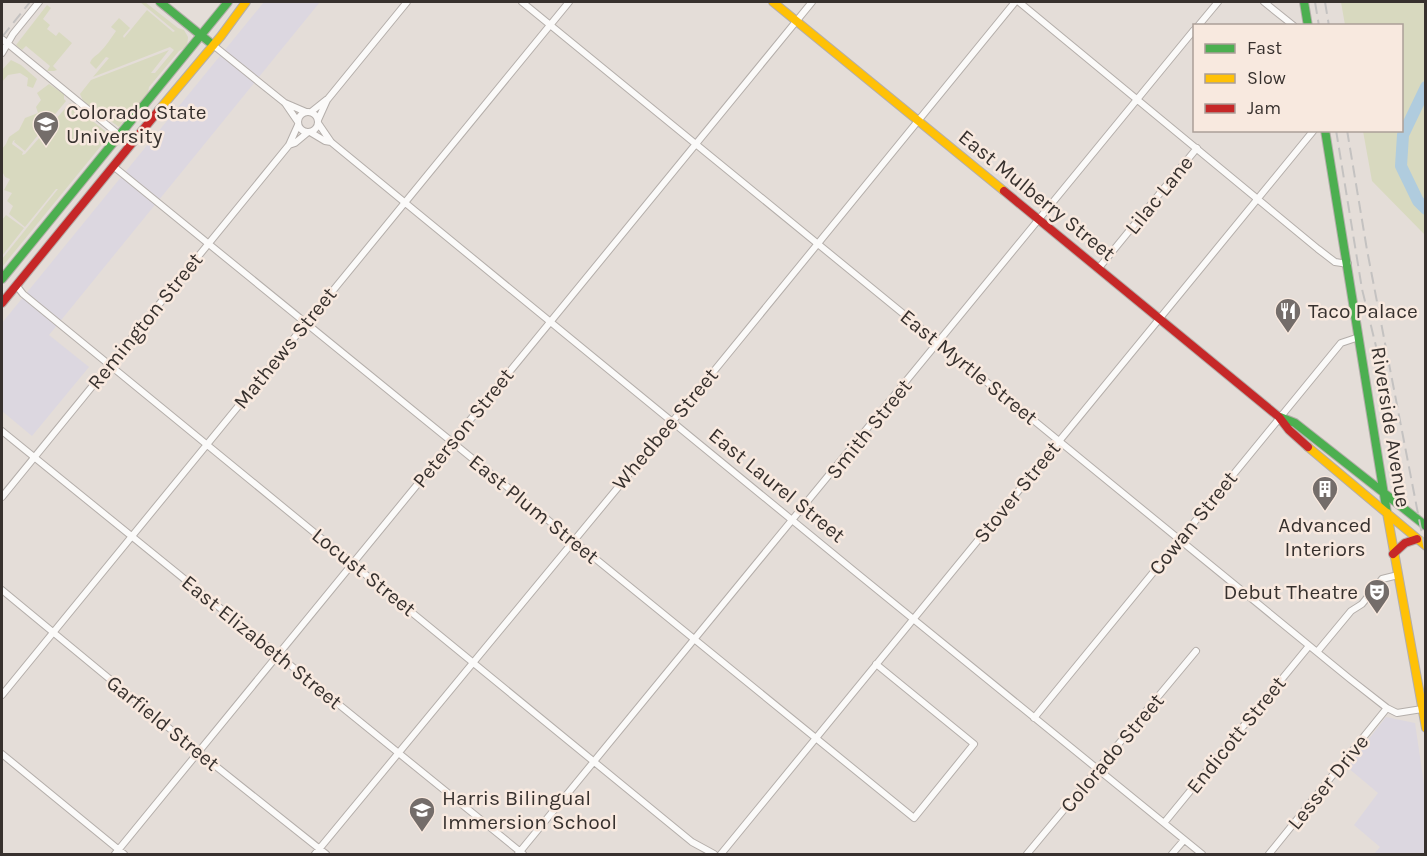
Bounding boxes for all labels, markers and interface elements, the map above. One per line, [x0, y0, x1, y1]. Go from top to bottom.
legend [1193, 24, 1403, 132]
text: Fast [1247, 37, 1282, 59]
text: Slow [1247, 67, 1286, 89]
text: Jam [1247, 97, 1281, 119]
place label: Colorado State University [66, 100, 207, 148]
school or university icon: Colorado State University [31, 109, 61, 147]
street label: East Mulberry Street [954, 124, 1120, 266]
street label: Lilac Lane [1120, 151, 1198, 239]
street label: Remington Street [83, 248, 207, 394]
street label: Mathews Street [229, 282, 341, 414]
restaurant icon: Taco Palace [1273, 296, 1303, 334]
place label: Taco Palace [1308, 299, 1418, 323]
street label: East Myrtle Street [896, 304, 1043, 430]
street label: Riverside Avenue [1366, 345, 1416, 509]
street label: Peterson Street [408, 363, 518, 492]
street label: Whedbee Street [607, 363, 723, 495]
street label: Smith Street [821, 374, 917, 484]
street label: East Laurel Street [704, 423, 850, 547]
street label: Stover Street [969, 436, 1065, 548]
street label: East Plum Street [464, 449, 604, 569]
street label: Cowan Street [1144, 466, 1242, 580]
building icon: Advanced Interiors [1310, 474, 1340, 512]
place label: Advanced Interiors [1278, 513, 1372, 561]
street label: Locust Street [307, 523, 421, 621]
street label: East Elizabeth Street [177, 570, 347, 714]
theatre icon: Debut Theatre [1362, 577, 1392, 615]
place label: Debut Theatre [1224, 580, 1358, 604]
street label: Garfield Street [102, 670, 224, 776]
street label: Endicott Street [1181, 671, 1291, 798]
street label: Colorado Street [1055, 689, 1169, 817]
street label: Lesser Drive [1282, 730, 1374, 834]
place label: Harris Bilingual Immersion School [442, 786, 617, 834]
school or university icon: Harris Bilingual Immersion School [407, 795, 437, 833]

